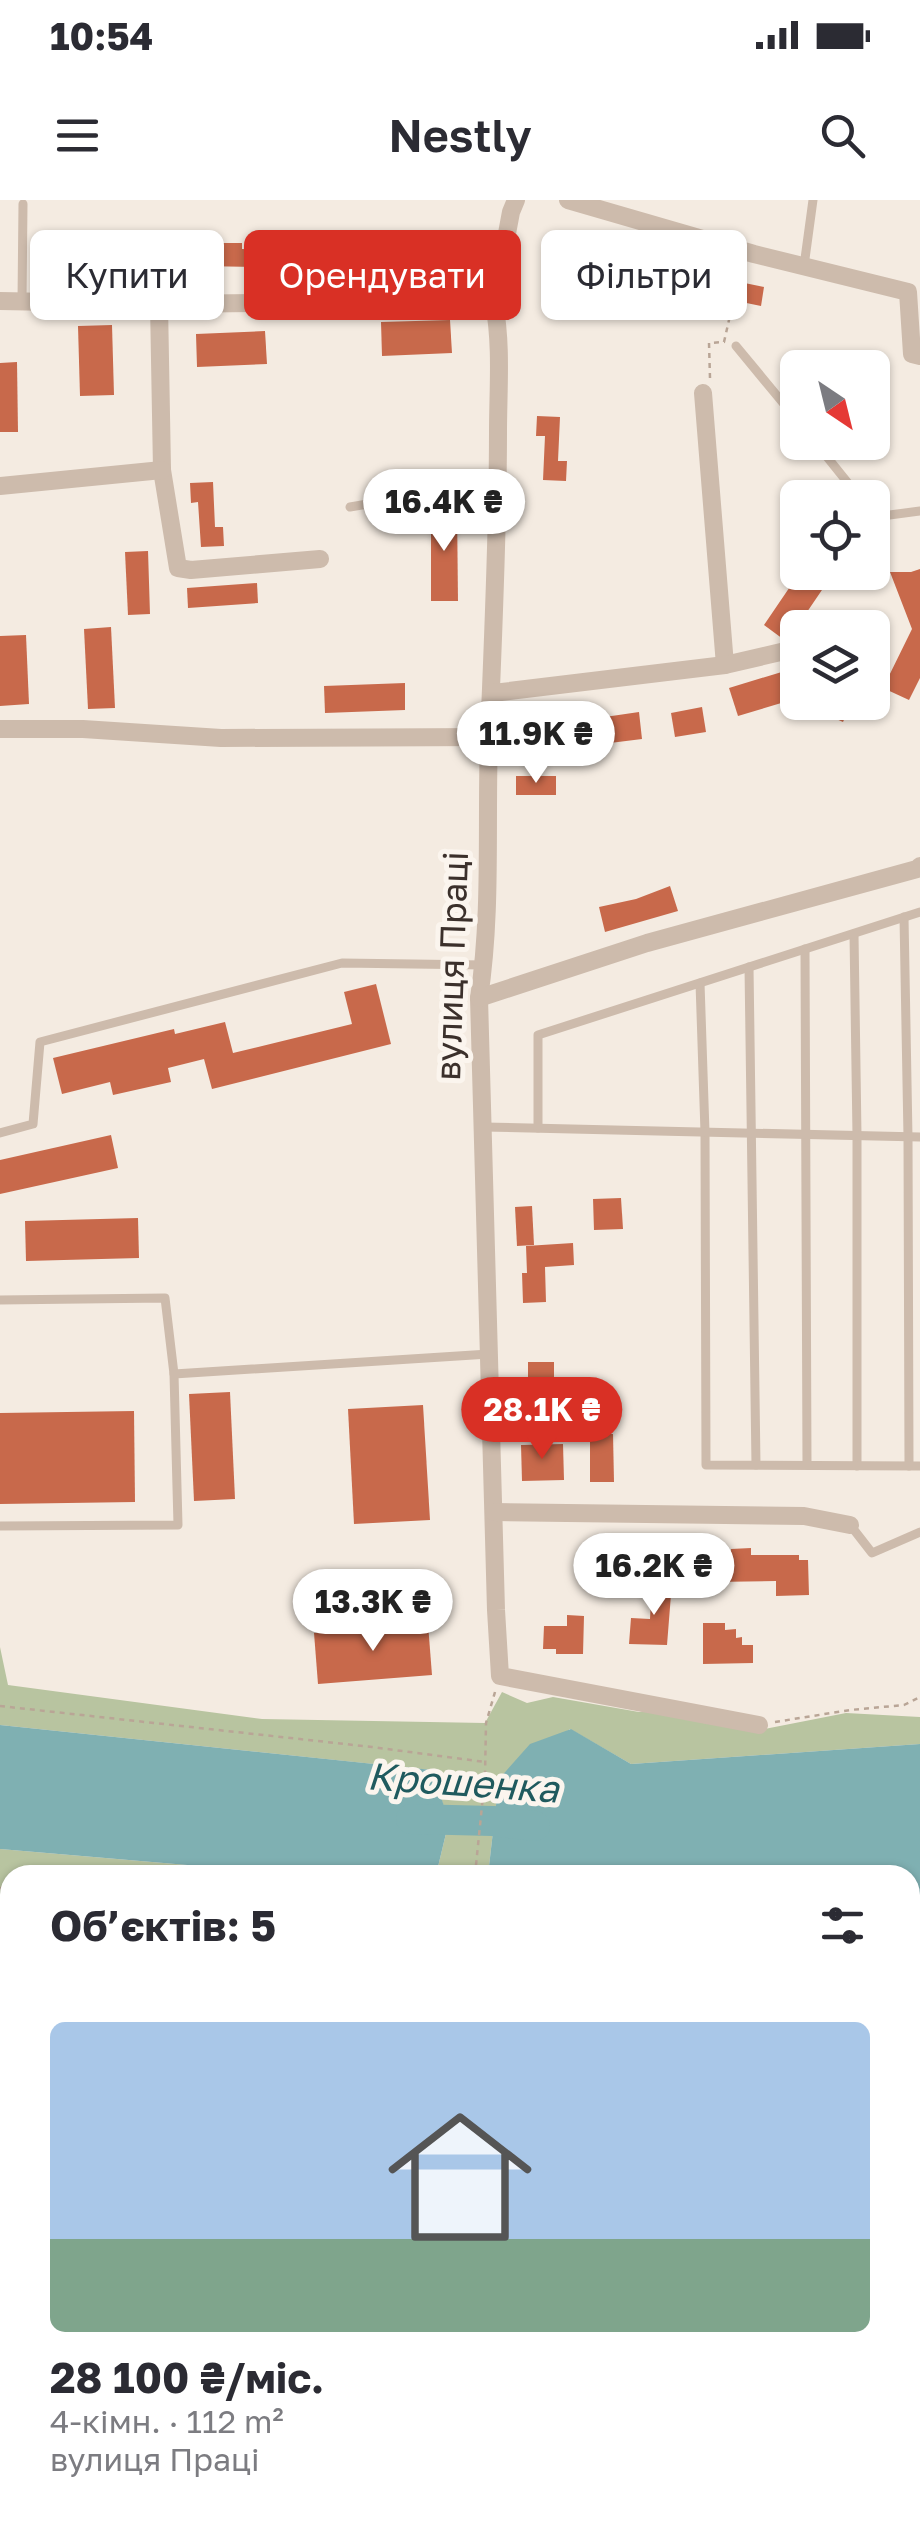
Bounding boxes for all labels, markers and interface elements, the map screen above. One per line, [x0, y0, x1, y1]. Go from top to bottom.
text: 10:54 [50, 13, 153, 58]
icon: menu [50, 108, 105, 163]
text: Nestly [388, 108, 532, 162]
icon: search [815, 108, 870, 163]
chip: Купити [30, 230, 224, 320]
chip: Орендувати [244, 230, 521, 320]
chip: Фільтри [541, 230, 747, 320]
north arrow [780, 350, 890, 460]
map controls [780, 350, 890, 720]
pin: 16.4K ₴ [352, 469, 536, 554]
button: locate [780, 480, 890, 590]
text: 16.4K ₴ [385, 482, 503, 520]
button: layers [780, 610, 890, 720]
pin: 11.9K ₴ [444, 701, 628, 786]
text: 11.9K ₴ [479, 714, 593, 752]
street label: вулиця Праці [426, 851, 476, 1081]
pin: 28.1K ₴ [450, 1377, 634, 1462]
text: 28.1K ₴ [483, 1390, 601, 1428]
pin: 16.2K ₴ [562, 1533, 746, 1618]
text: 16.2K ₴ [595, 1546, 713, 1584]
pin: 13.3K ₴ [281, 1569, 465, 1654]
text: 13.3K ₴ [315, 1582, 431, 1620]
water label: Крошенка [366, 1752, 562, 1811]
icon: filters [815, 1898, 870, 1953]
text: Об’єктів: 5 [50, 1900, 276, 1950]
icon: home [370, 2087, 550, 2267]
text: 28 100 ₴/міс. [50, 2352, 324, 2402]
text: 4-кімн. · 112 m² [50, 2402, 284, 2440]
text: вулиця Праці [50, 2440, 260, 2478]

